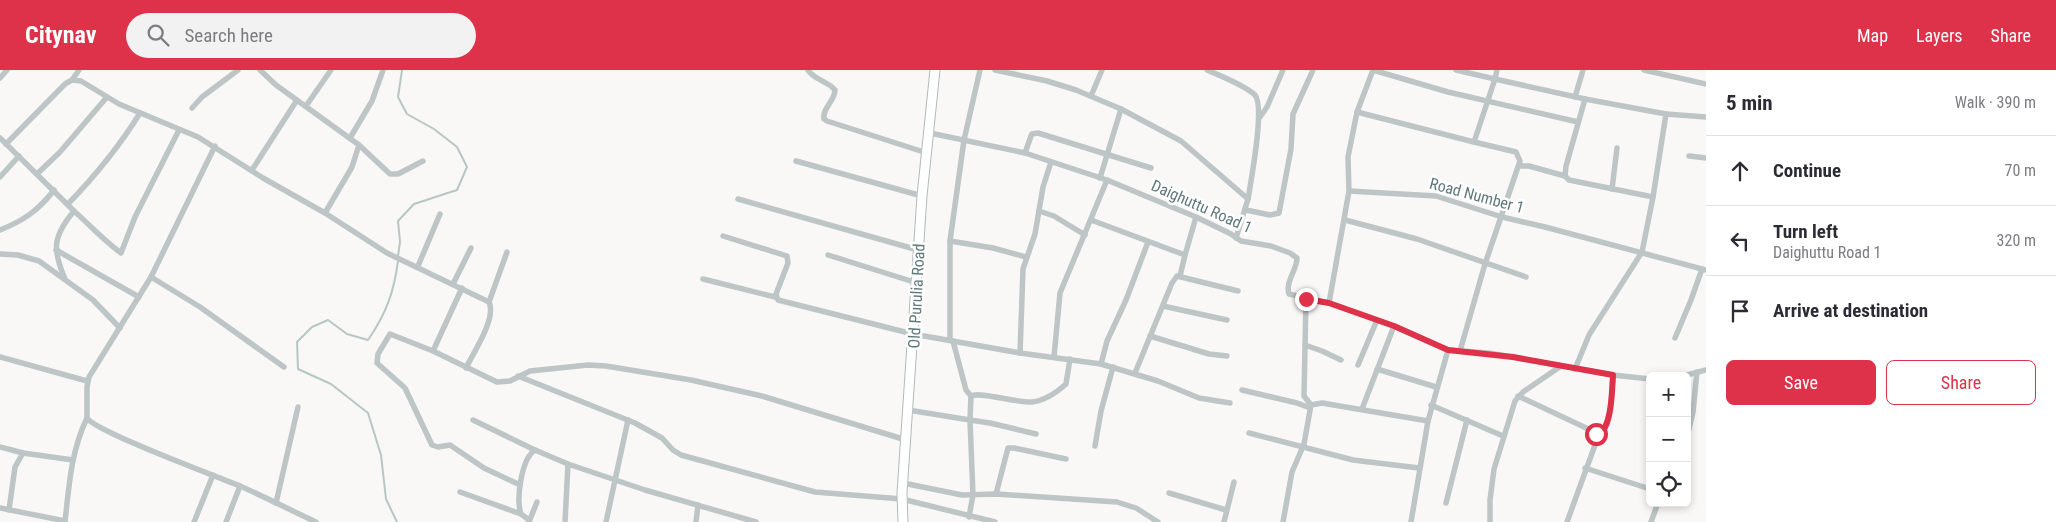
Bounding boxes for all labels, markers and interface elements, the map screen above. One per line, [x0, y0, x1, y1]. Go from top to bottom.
search box [126, 13, 476, 58]
text: Citynav [25, 21, 96, 49]
icon: search [144, 21, 172, 49]
text: Search here [184, 24, 273, 47]
text: Map [1857, 25, 1888, 46]
text: Layers [1916, 25, 1963, 46]
text: Share [1991, 25, 2031, 46]
text: 5 min [1726, 91, 1773, 115]
text: Walk · 390 m [1955, 93, 2036, 112]
icon: ahead [1726, 157, 1754, 185]
text: Continue [1773, 159, 1841, 182]
text: 70 m [2004, 161, 2036, 180]
street label: Road Number 1 [1427, 174, 1526, 217]
street label: Daighuttu Road 1 [1148, 176, 1255, 237]
text: Turn left [1773, 220, 1838, 243]
icon: left [1726, 227, 1754, 255]
text: 320 m [1997, 231, 2036, 250]
street label: Old Purulia Road [904, 243, 929, 349]
text: Daighuttu Road 1 [1773, 243, 1881, 262]
route end [1295, 288, 1318, 311]
icon: arrive [1726, 297, 1754, 325]
text: Arrive at destination [1773, 299, 1928, 322]
button: Save [1726, 360, 1876, 405]
button: Share [1886, 360, 2036, 405]
map controls [1646, 372, 1691, 507]
button: + [1646, 372, 1691, 417]
button: − [1646, 417, 1691, 462]
route start [1585, 423, 1608, 446]
button: locate [1646, 462, 1691, 507]

